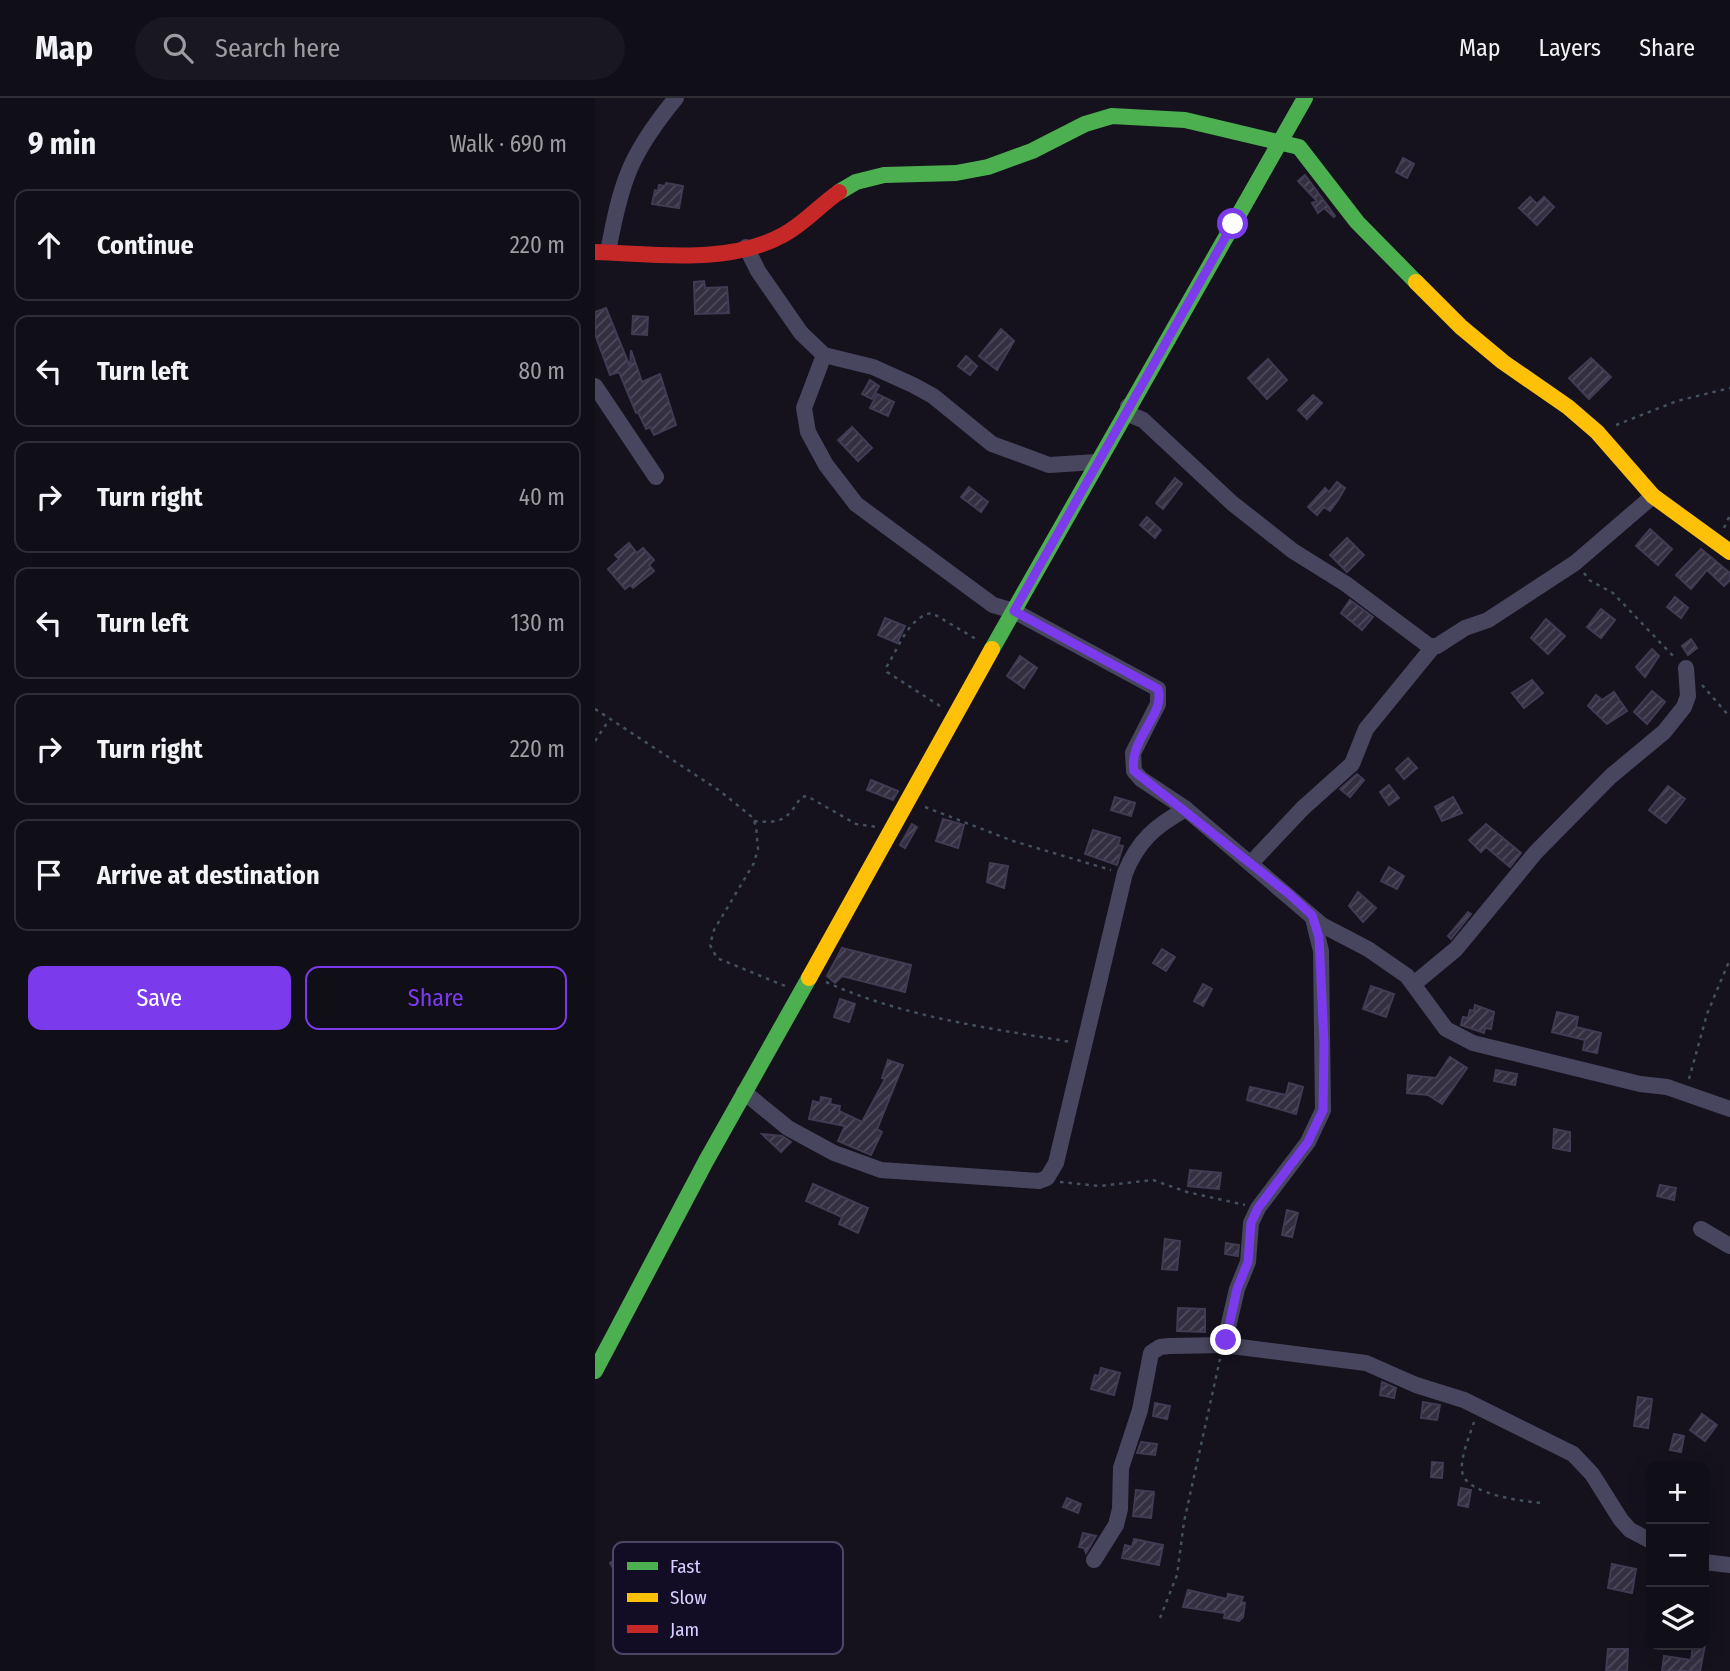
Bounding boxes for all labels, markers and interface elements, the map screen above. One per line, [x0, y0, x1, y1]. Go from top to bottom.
search box [135, 17, 625, 80]
text: Map [35, 28, 93, 68]
icon: search [159, 29, 197, 67]
text: Search here [215, 33, 340, 64]
text: Map [1459, 34, 1501, 62]
text: Layers [1539, 34, 1601, 62]
text: Share [1639, 34, 1695, 62]
text: 9 min [28, 126, 96, 162]
text: Walk · 690 m [450, 130, 567, 158]
route start [1217, 208, 1248, 239]
icon: ahead [30, 226, 68, 264]
text: Continue [97, 230, 194, 261]
text: 220 m [510, 231, 565, 259]
icon: left [30, 352, 68, 390]
text: Turn left [97, 356, 189, 387]
text: 80 m [518, 357, 565, 385]
icon: right [30, 478, 68, 516]
text: Turn right [97, 482, 203, 513]
text: 40 m [519, 483, 565, 511]
icon: left [30, 604, 68, 642]
text: Turn left [97, 608, 189, 639]
text: 130 m [511, 609, 565, 637]
icon: right [30, 730, 68, 768]
text: Turn right [97, 734, 203, 765]
text: 220 m [510, 735, 565, 763]
icon: arrive [30, 856, 68, 894]
text: Arrive at destination [97, 860, 320, 891]
button: Save [28, 966, 291, 1030]
button: Share [305, 966, 567, 1030]
route end [1210, 1324, 1241, 1355]
map controls [1646, 1461, 1709, 1650]
button: + [1646, 1461, 1709, 1524]
button: − [1646, 1524, 1709, 1587]
legend [613, 1542, 843, 1654]
text: Fast [670, 1555, 701, 1578]
text: Slow [670, 1586, 707, 1609]
button: layers [1646, 1587, 1709, 1650]
text: Jam [670, 1618, 699, 1641]

